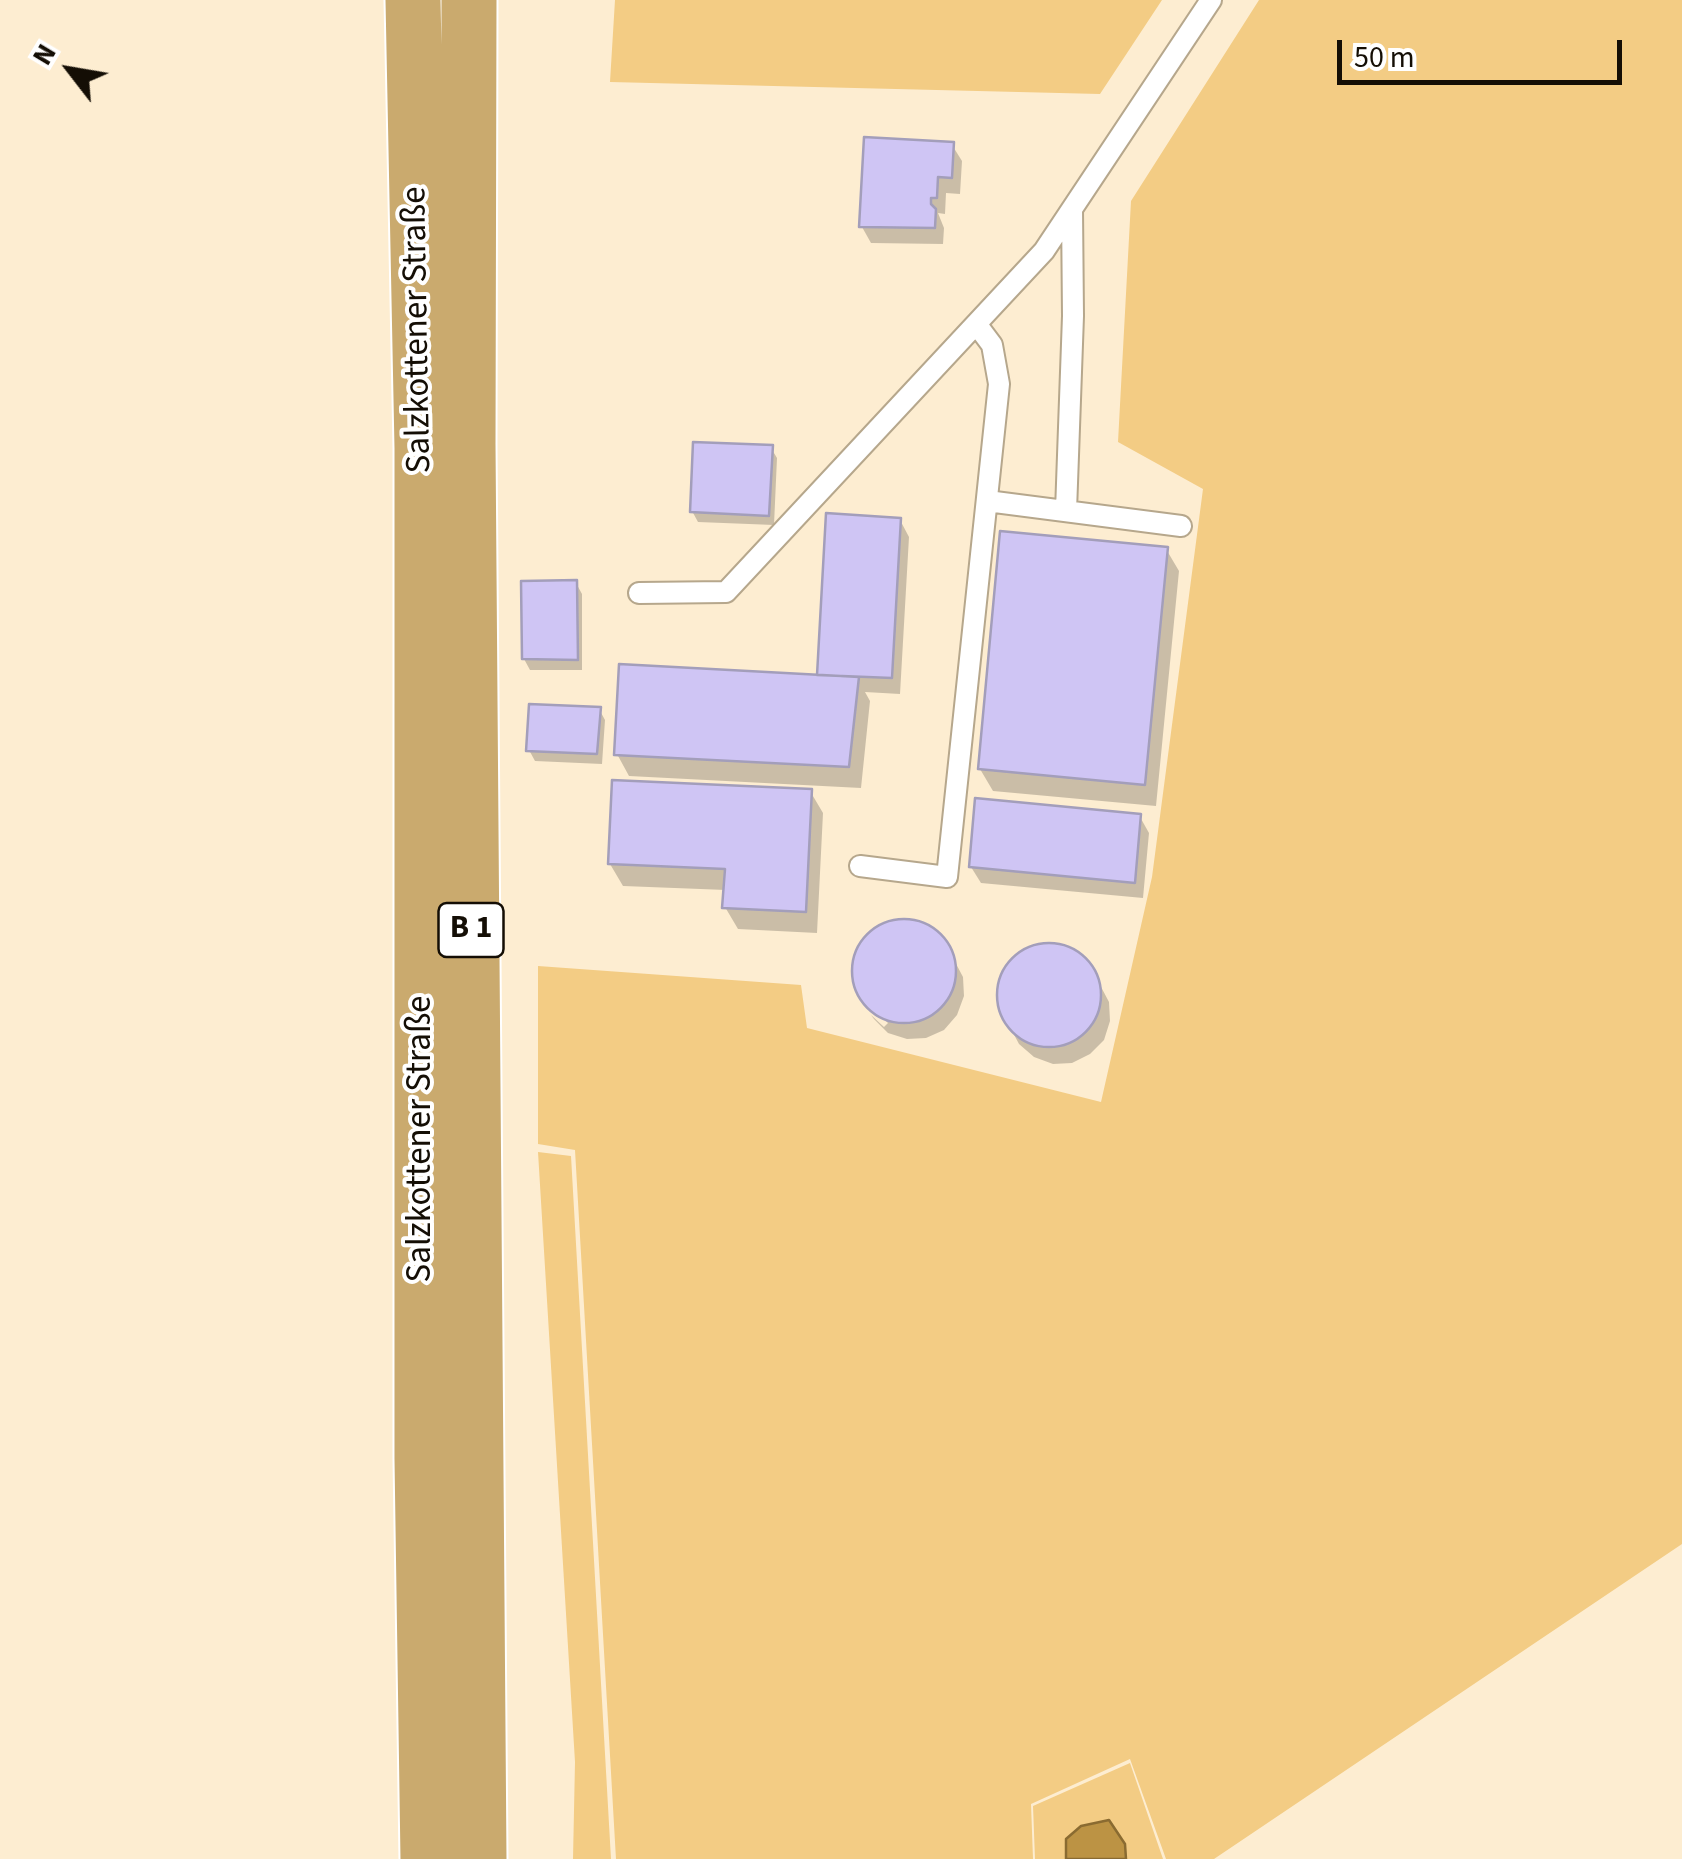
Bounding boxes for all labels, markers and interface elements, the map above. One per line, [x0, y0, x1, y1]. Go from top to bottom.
north arrow [20, 20, 120, 120]
scale bar [1342, 20, 1627, 82]
text: N [22, 36, 66, 73]
text: 50 m [1354, 36, 1415, 79]
street label: Salzkottener Straße [396, 186, 442, 474]
road number: B 1 [438, 903, 504, 957]
street label: Salzkottener Straße [401, 996, 443, 1282]

